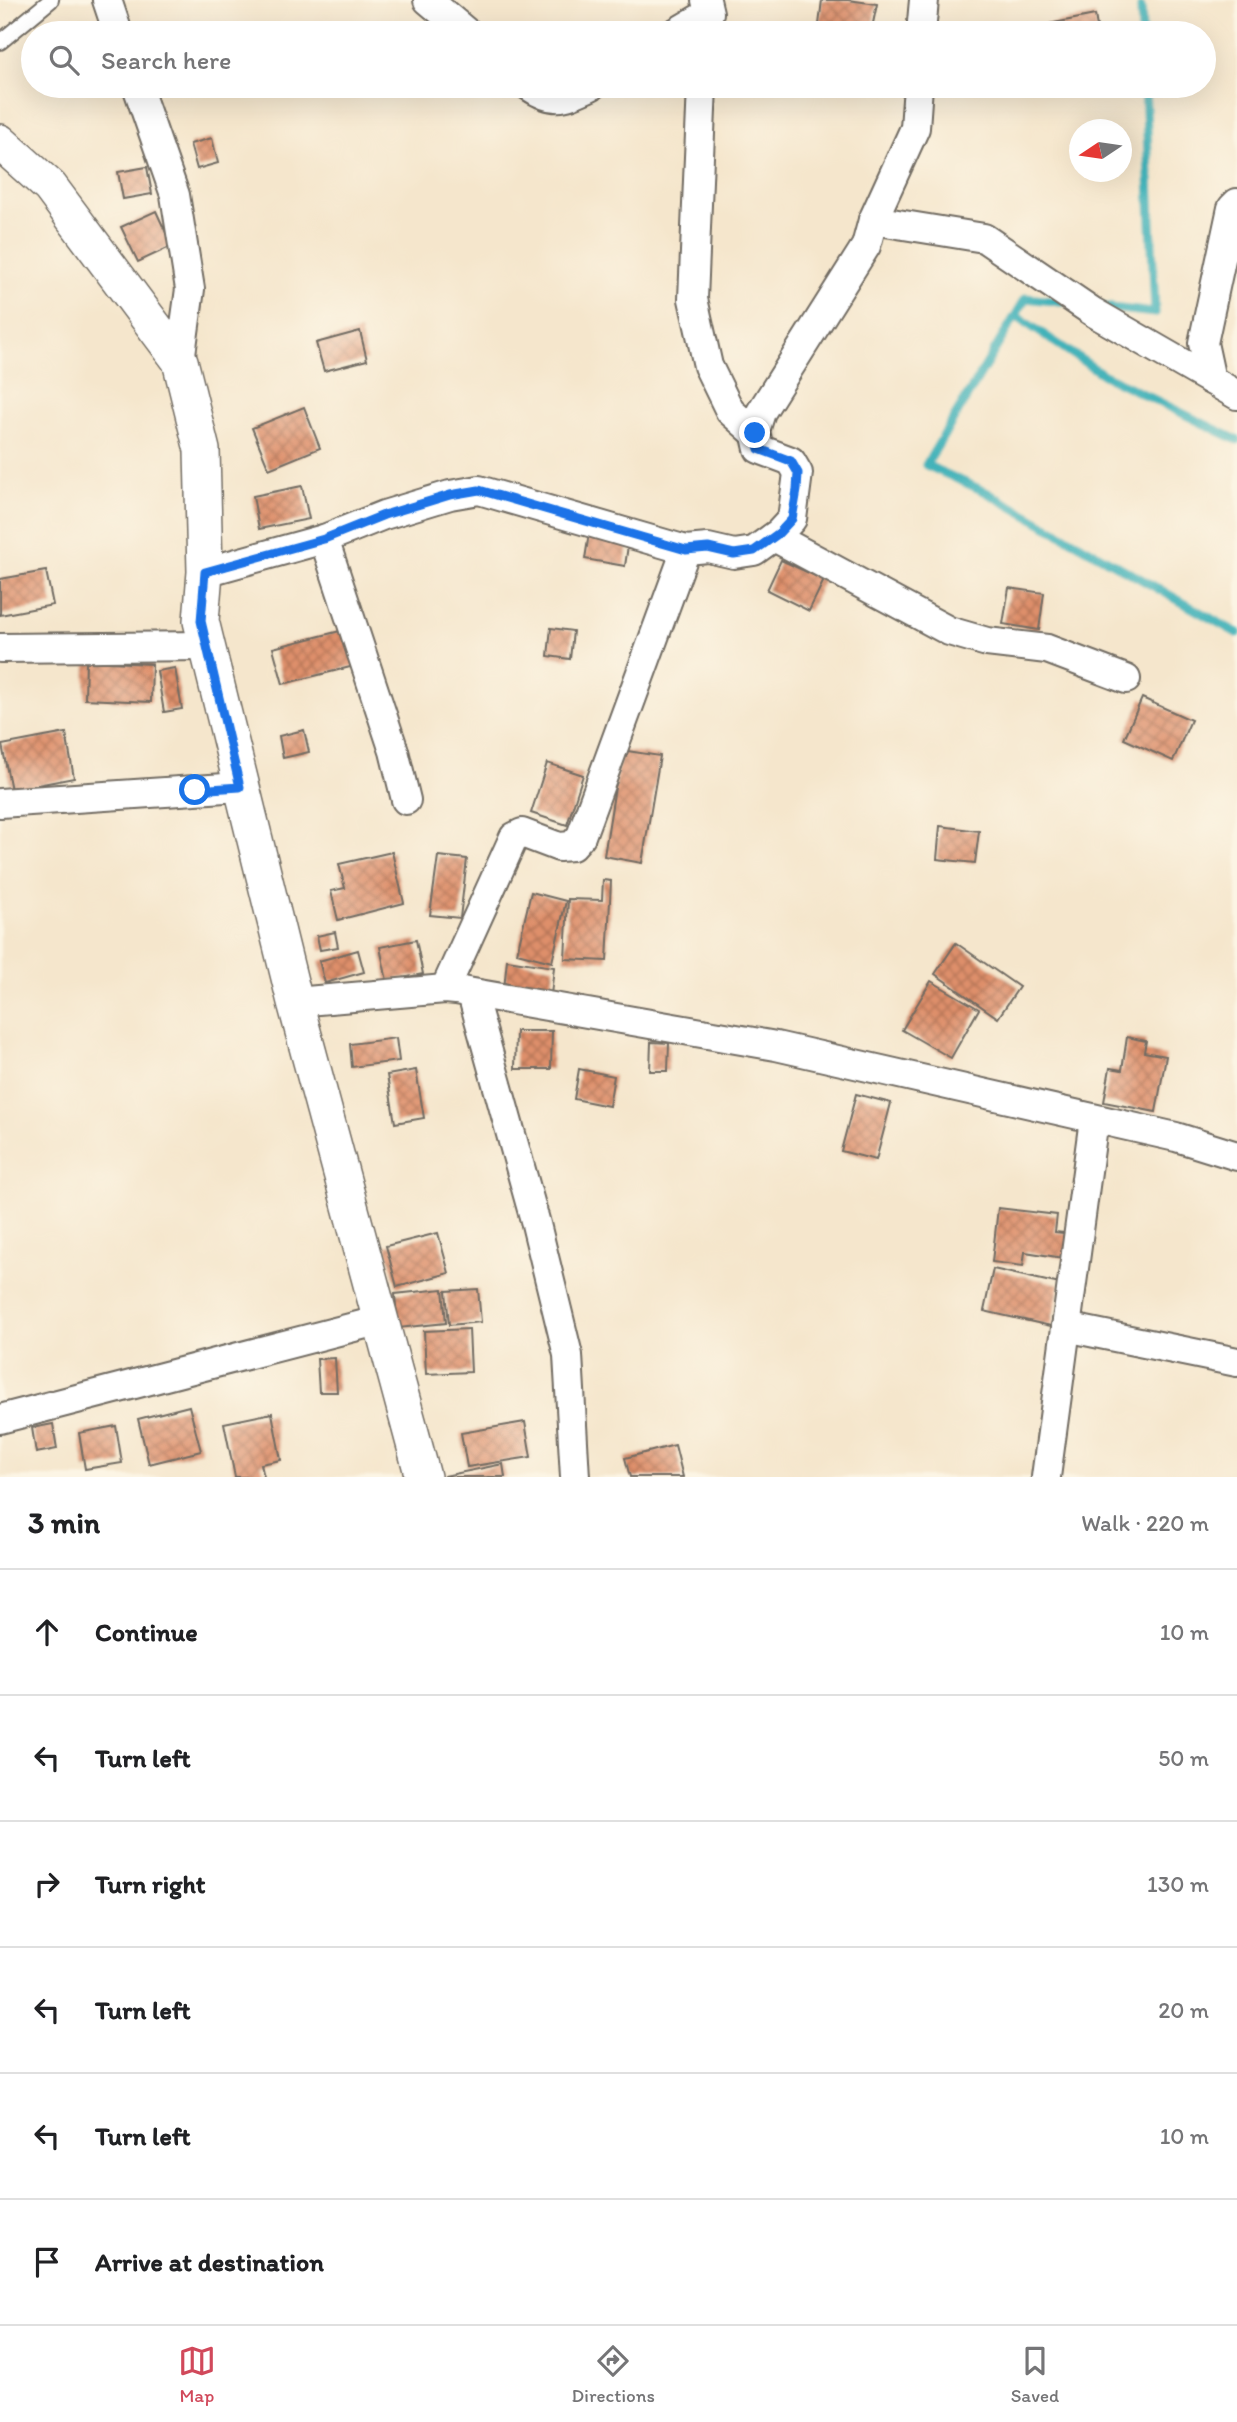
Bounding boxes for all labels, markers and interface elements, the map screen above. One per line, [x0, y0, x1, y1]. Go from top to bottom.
search box [21, 21, 1216, 98]
icon: search [45, 41, 83, 79]
text: Search here [101, 44, 231, 76]
north arrow [1069, 119, 1132, 182]
route end [739, 417, 770, 448]
route start [179, 774, 210, 805]
text: 3 min [28, 1504, 100, 1541]
text: Walk · 220 m [1081, 1509, 1209, 1537]
icon: ahead [28, 1613, 66, 1651]
text: Continue [95, 1616, 198, 1648]
text: 10 m [1160, 1618, 1209, 1646]
icon: left [28, 1739, 66, 1777]
text: Turn left [95, 1742, 191, 1774]
text: 50 m [1158, 1744, 1209, 1772]
icon: right [28, 1865, 66, 1903]
text: Turn right [95, 1868, 206, 1900]
text: 130 m [1147, 1870, 1209, 1898]
icon: left [28, 1991, 66, 2029]
text: Turn left [95, 1994, 191, 2026]
text: 20 m [1158, 1996, 1209, 2024]
icon: left [28, 2117, 66, 2155]
text: Turn left [95, 2120, 191, 2152]
text: 10 m [1160, 2122, 1209, 2150]
icon: arrive [28, 2243, 66, 2281]
text: Arrive at destination [95, 2246, 324, 2278]
tab: Map [178, 2342, 216, 2407]
tab: Directions [571, 2342, 655, 2407]
tab: Saved [1011, 2342, 1059, 2407]

